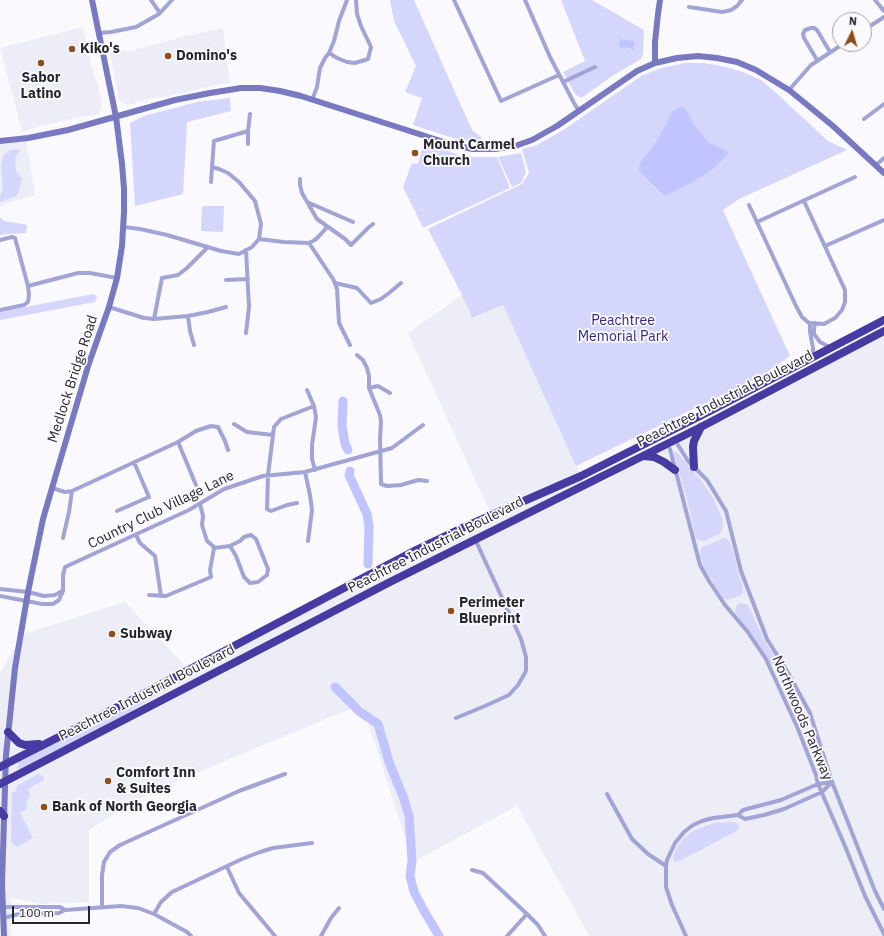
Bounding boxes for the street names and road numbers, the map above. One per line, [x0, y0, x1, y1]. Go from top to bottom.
street label: Medlock Bridge Road [44, 313, 102, 445]
street label: Peachtree Industrial Boulevard [634, 347, 816, 451]
street label: Country Club Village Lane [85, 467, 237, 553]
street label: Peachtree Industrial Boulevard [345, 493, 527, 597]
street label: Peachtree Industrial Boulevard [56, 641, 238, 745]
street label: Northwoods Parkway [768, 653, 836, 783]

